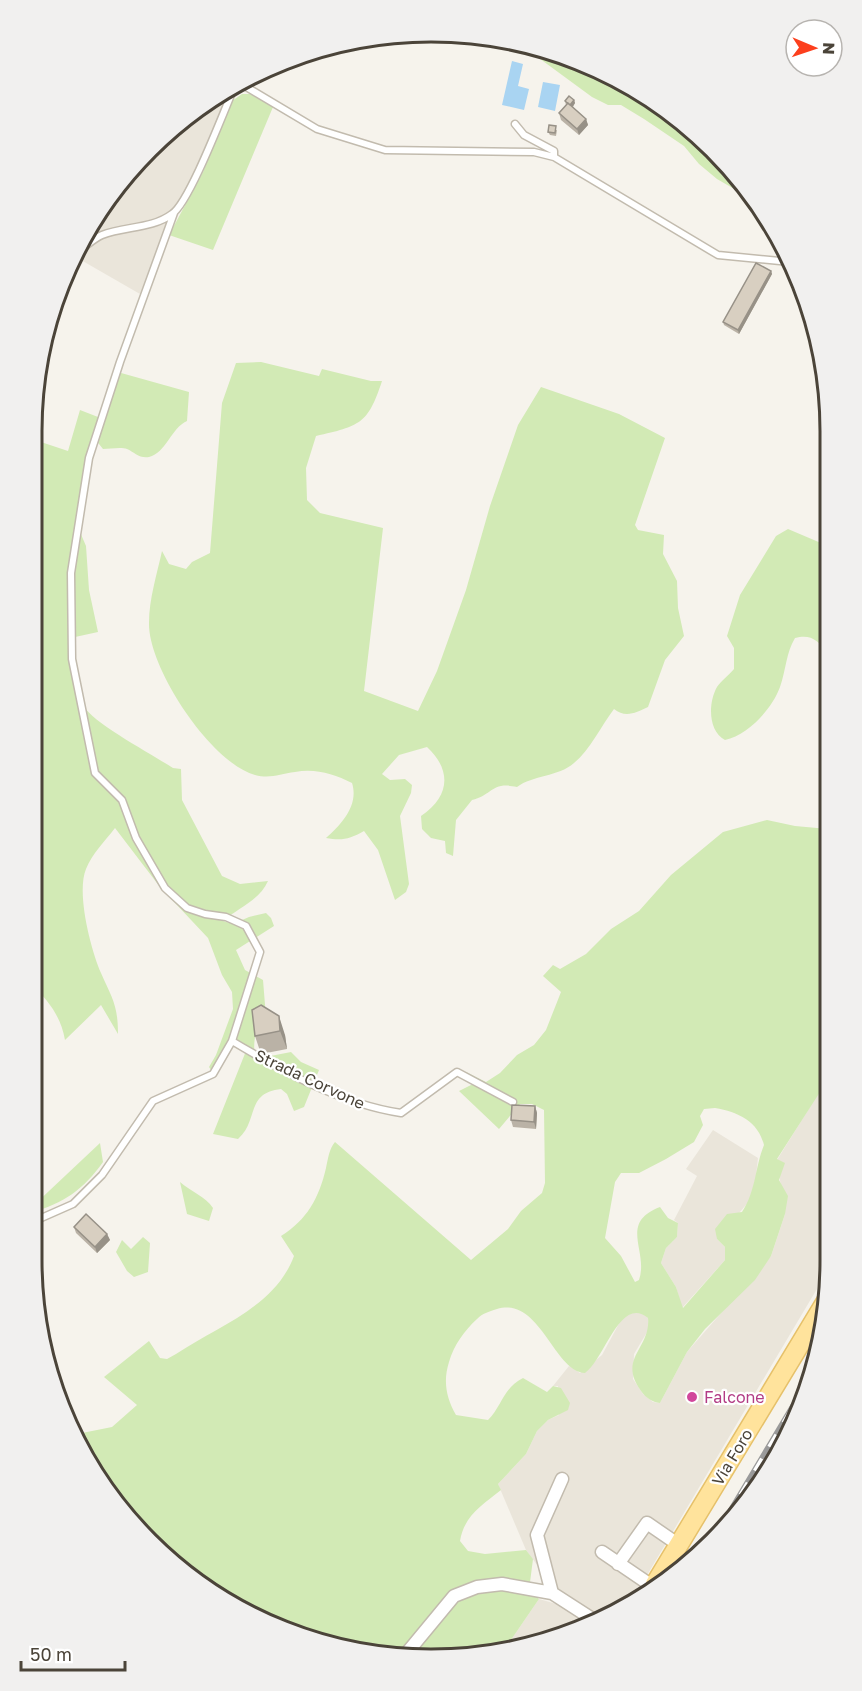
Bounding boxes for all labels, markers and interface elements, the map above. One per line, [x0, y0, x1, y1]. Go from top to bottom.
north arrow [784, 18, 844, 78]
text: N [819, 42, 839, 55]
street label: Strada Corvone [252, 1045, 368, 1113]
place label: Falcone [704, 1387, 765, 1407]
marker: Falcone [685, 1390, 699, 1404]
street label: Via Foro [707, 1425, 757, 1489]
scale bar [21, 1634, 124, 1672]
text: 50 m [30, 1643, 72, 1665]

